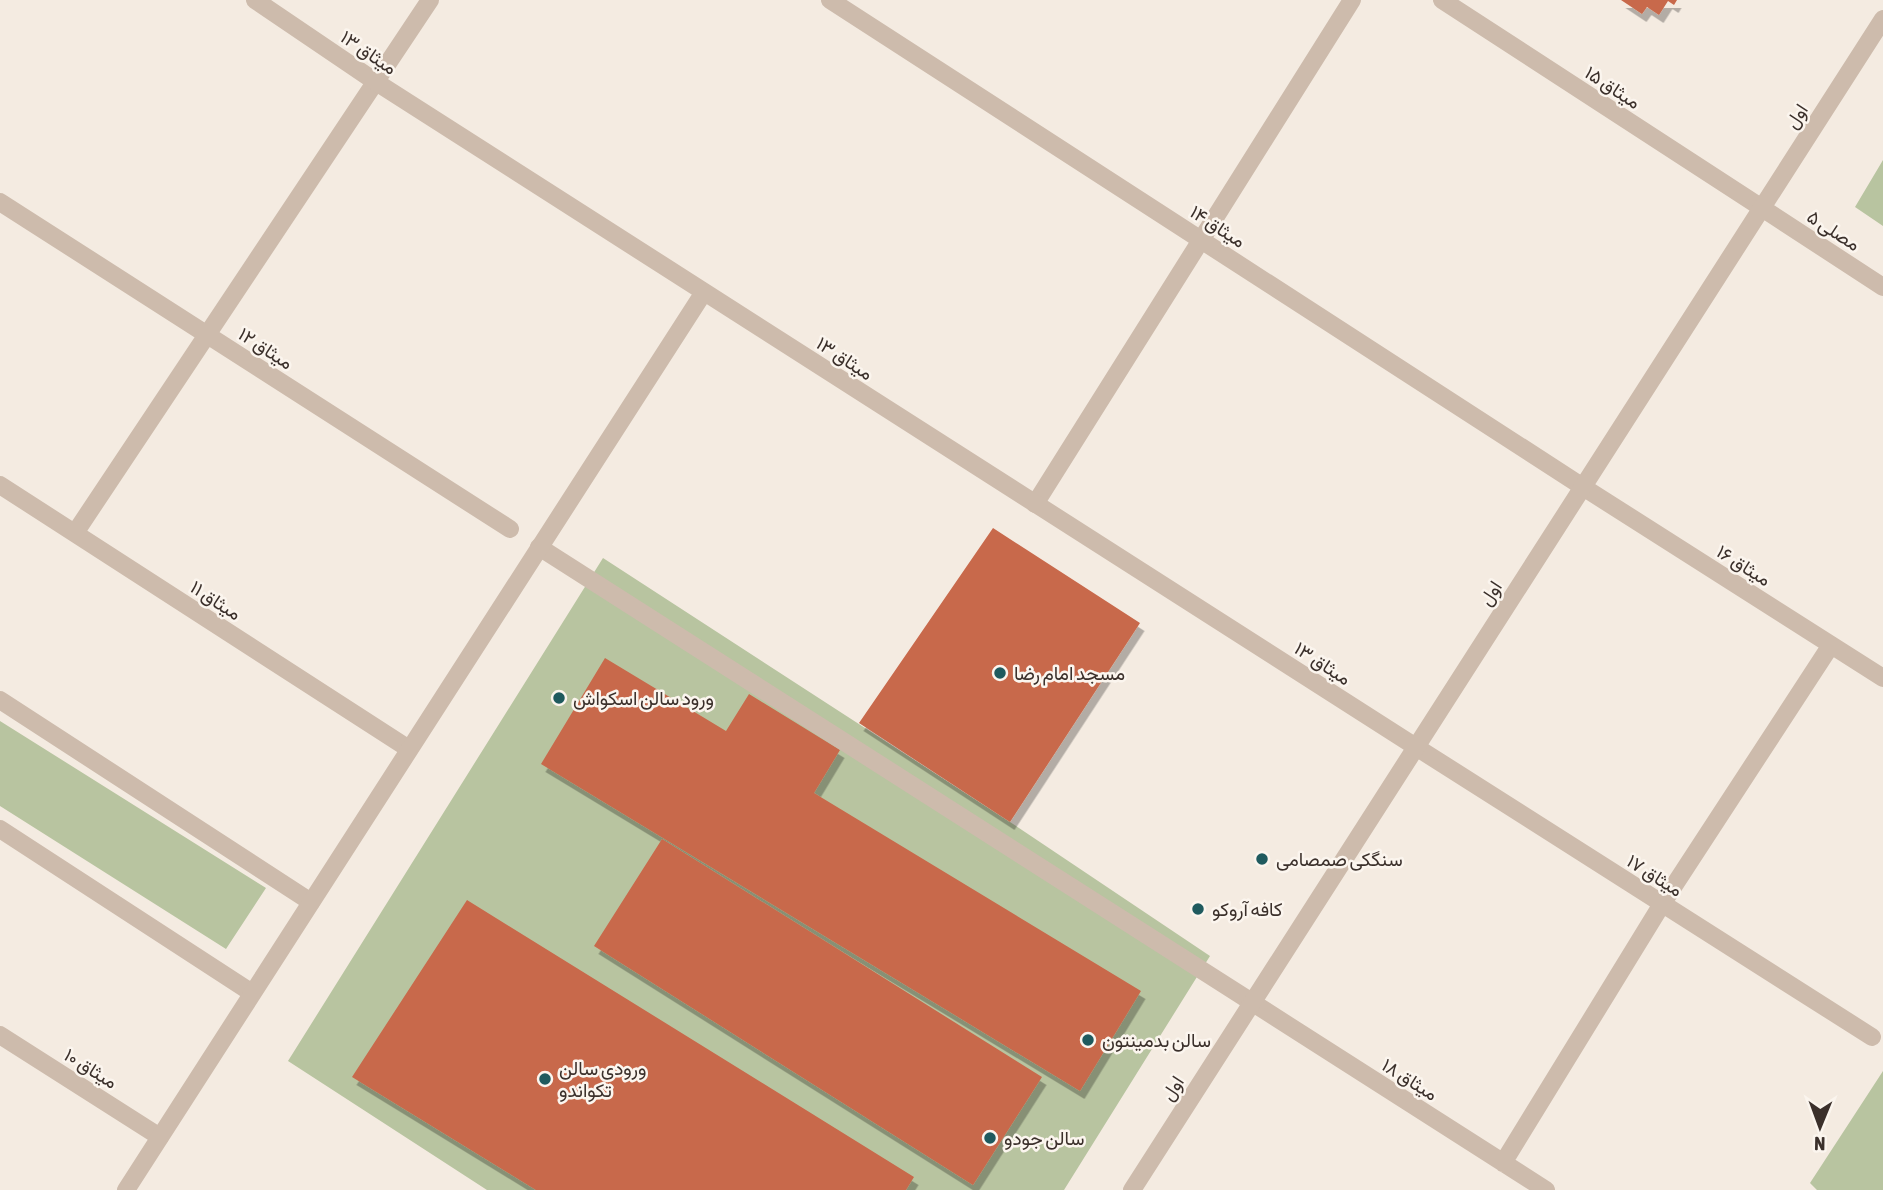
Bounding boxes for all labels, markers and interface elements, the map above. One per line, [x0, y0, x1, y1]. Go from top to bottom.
street label: میثاق ۱۳ [336, 25, 401, 80]
street label: میثاق ۱۵ [1581, 61, 1645, 114]
street label: اول [1780, 100, 1813, 133]
street label: میثاق ۱۴ [1186, 200, 1250, 253]
street label: مصلی ۵ [1803, 205, 1865, 256]
street label: میثاق ۱۲ [234, 322, 297, 375]
street label: میثاق ۱۳ [812, 332, 877, 385]
street label: میثاق ۱۶ [1712, 540, 1775, 591]
street label: میثاق ۱۱ [186, 576, 245, 625]
street label: اول [1474, 577, 1507, 610]
street label: میثاق ۱۳ [1290, 637, 1355, 690]
place label: مسجد امام رضا [1014, 662, 1125, 686]
marker: مسجد امام رضا [992, 665, 1008, 681]
place label: ورود سالن اسکواش [573, 687, 714, 710]
marker: ورود سالن اسکواش [551, 690, 567, 706]
place label: سنگکی صمصامی [1276, 848, 1403, 871]
street label: میثاق ۱۷ [1622, 849, 1687, 902]
marker: سنگکی صمصامی [1254, 851, 1270, 867]
place label: کافه آروکو [1212, 898, 1283, 921]
marker: کافه آروکو [1190, 901, 1206, 917]
place label: سالن بدمینتون [1102, 1029, 1211, 1052]
marker: سالن بدمینتون [1080, 1032, 1096, 1048]
street label: میثاق ۱۰ [60, 1043, 122, 1094]
street label: میثاق ۱۸ [1377, 1053, 1442, 1106]
place label: ورودی سالن تکواندو [559, 1057, 646, 1102]
marker: ورودی سالن تکواندو [537, 1071, 553, 1087]
street label: اول [1156, 1072, 1189, 1105]
north arrow [1785, 1092, 1855, 1162]
place label: سالن جودو [1004, 1127, 1084, 1150]
marker: سالن جودو [982, 1130, 998, 1146]
text: N [1814, 1133, 1826, 1155]

